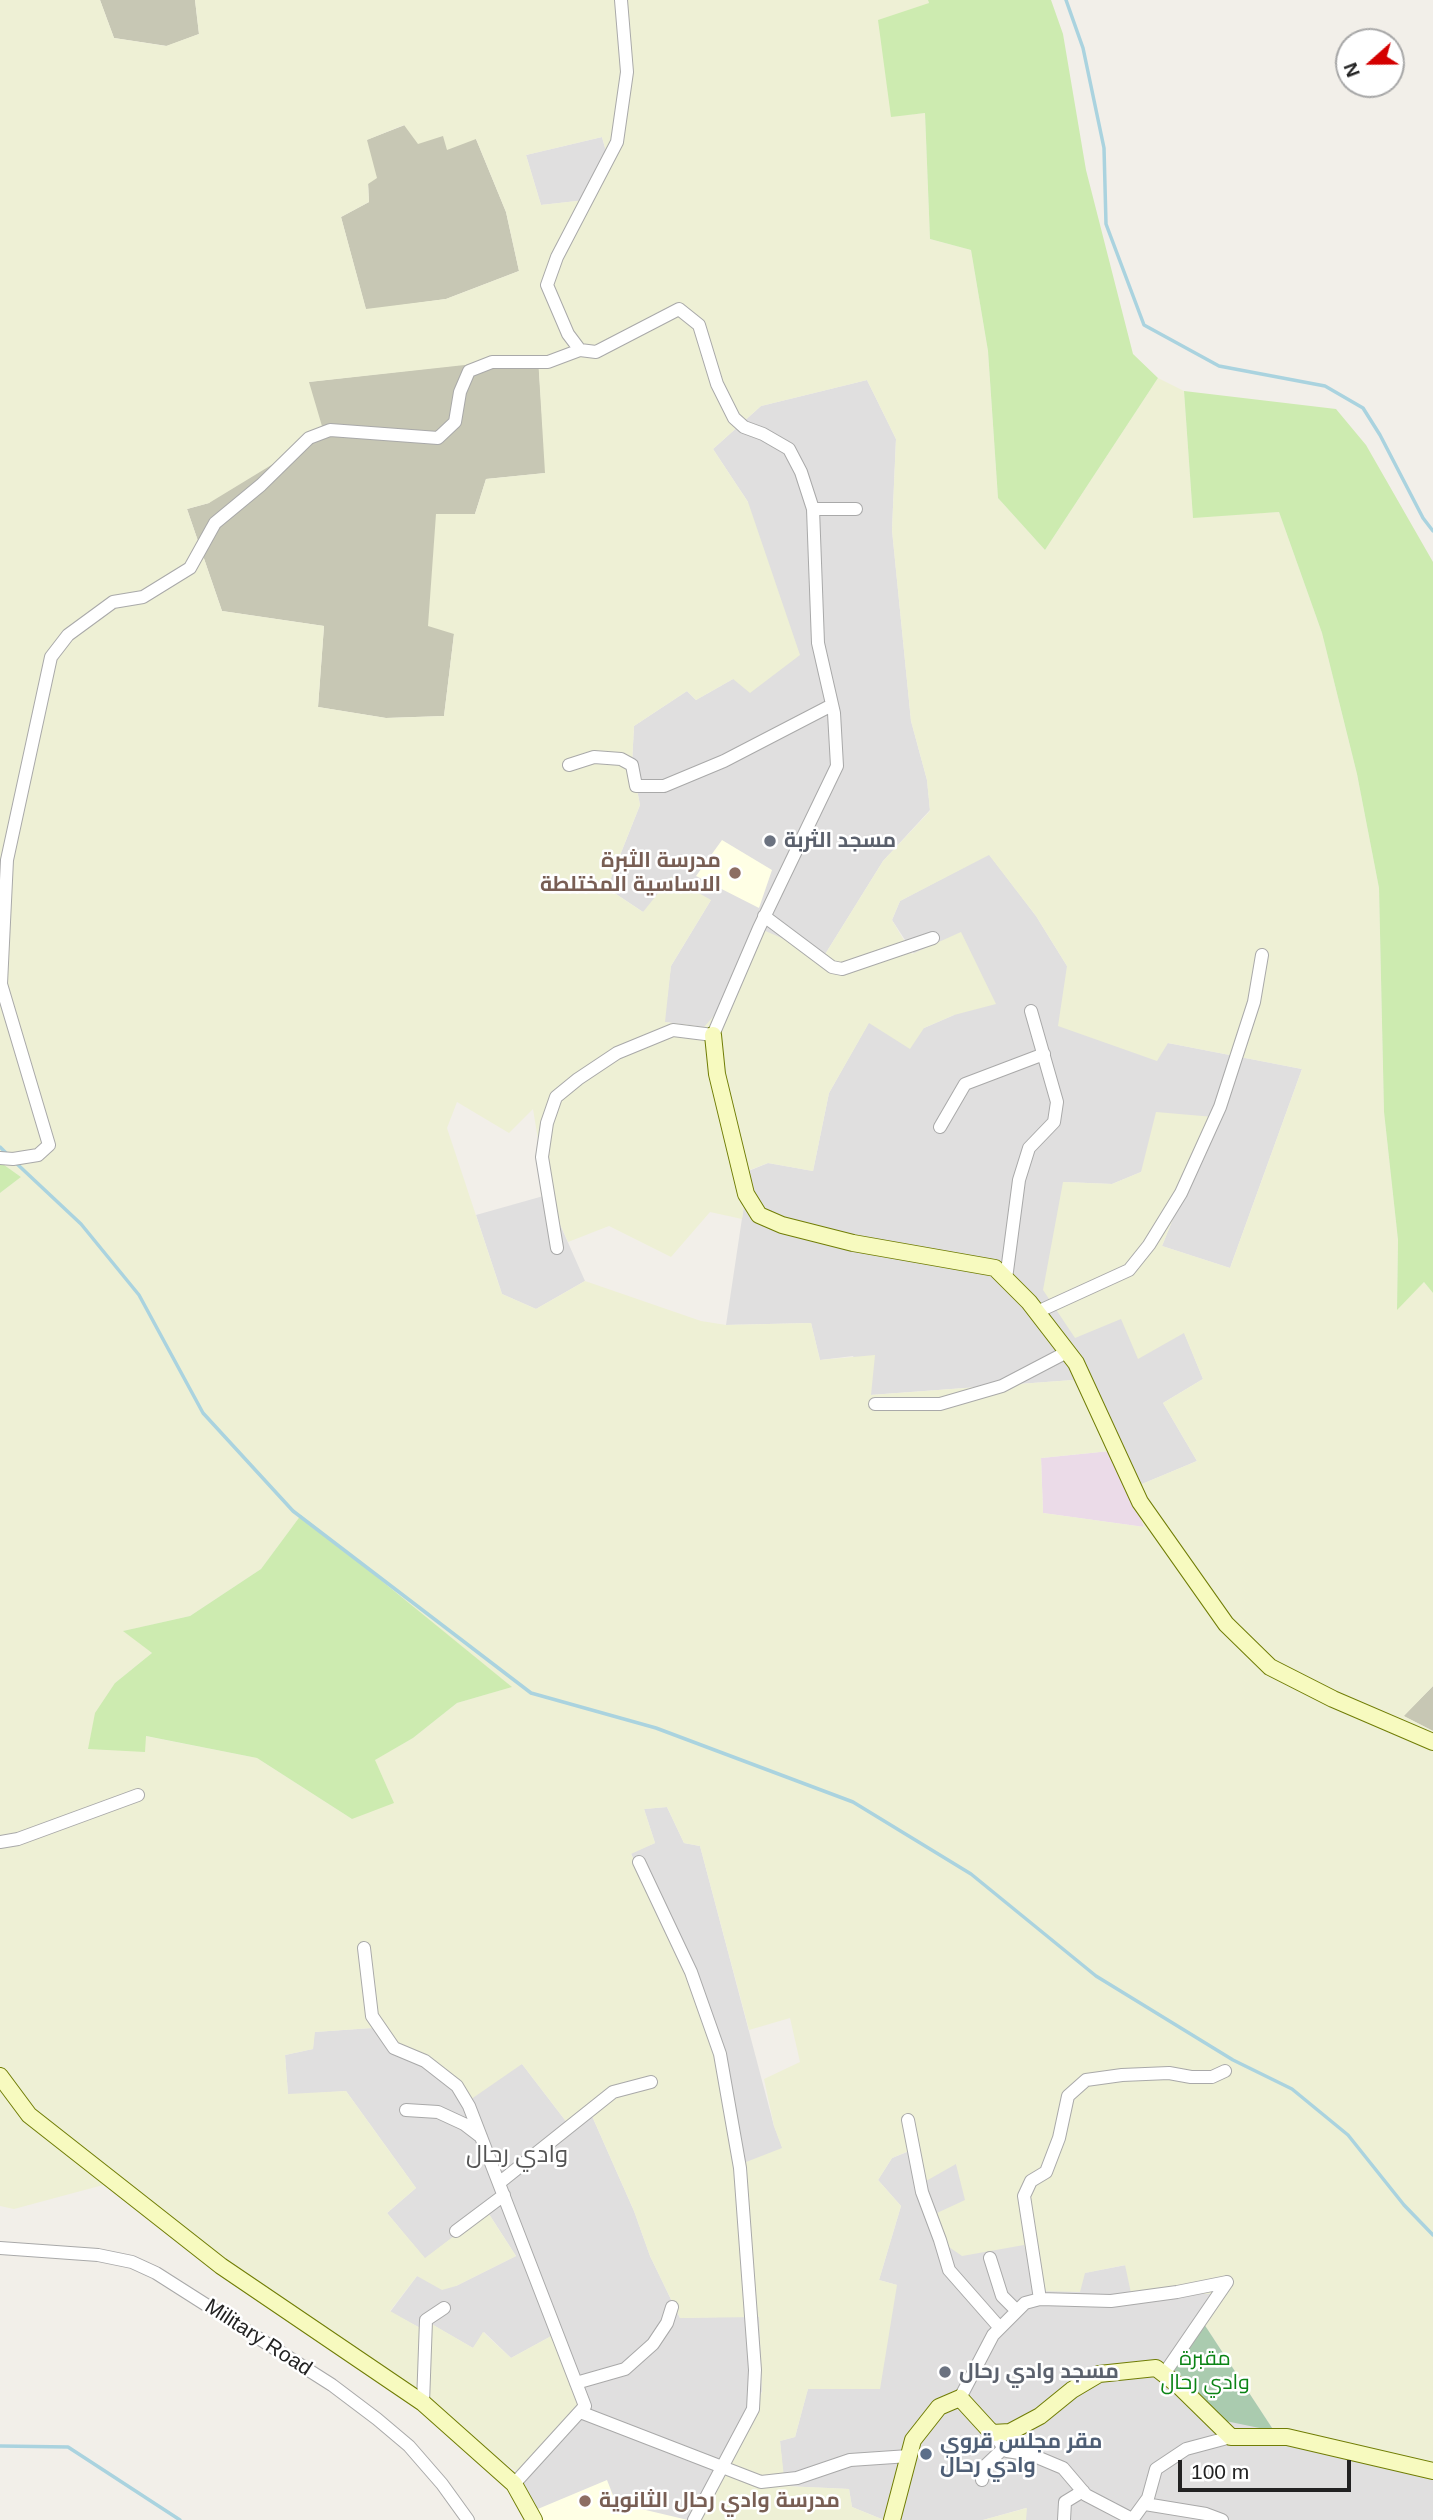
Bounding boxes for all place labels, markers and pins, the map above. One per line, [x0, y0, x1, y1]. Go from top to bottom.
place label: مسجد الثربة [784, 828, 896, 854]
marker: مسجد الثربة [762, 833, 778, 849]
place label: مدرسة الثبرة الاساسية المختلطة [540, 848, 721, 898]
marker: مدرسة الثبرة الاساسية المختلطة [727, 865, 743, 881]
place label: مسجد وادي رحال [959, 2359, 1119, 2385]
marker: مسجد وادي رحال [937, 2364, 953, 2380]
place label: مقر مجلس قروي وادي رحال [940, 2429, 1102, 2479]
marker: مقر مجلس قروي وادي رحال [918, 2446, 934, 2462]
place label: مدرسة وادي رحال الثانوية [599, 2488, 840, 2514]
marker: مدرسة وادي رحال الثانوية [577, 2493, 593, 2509]

